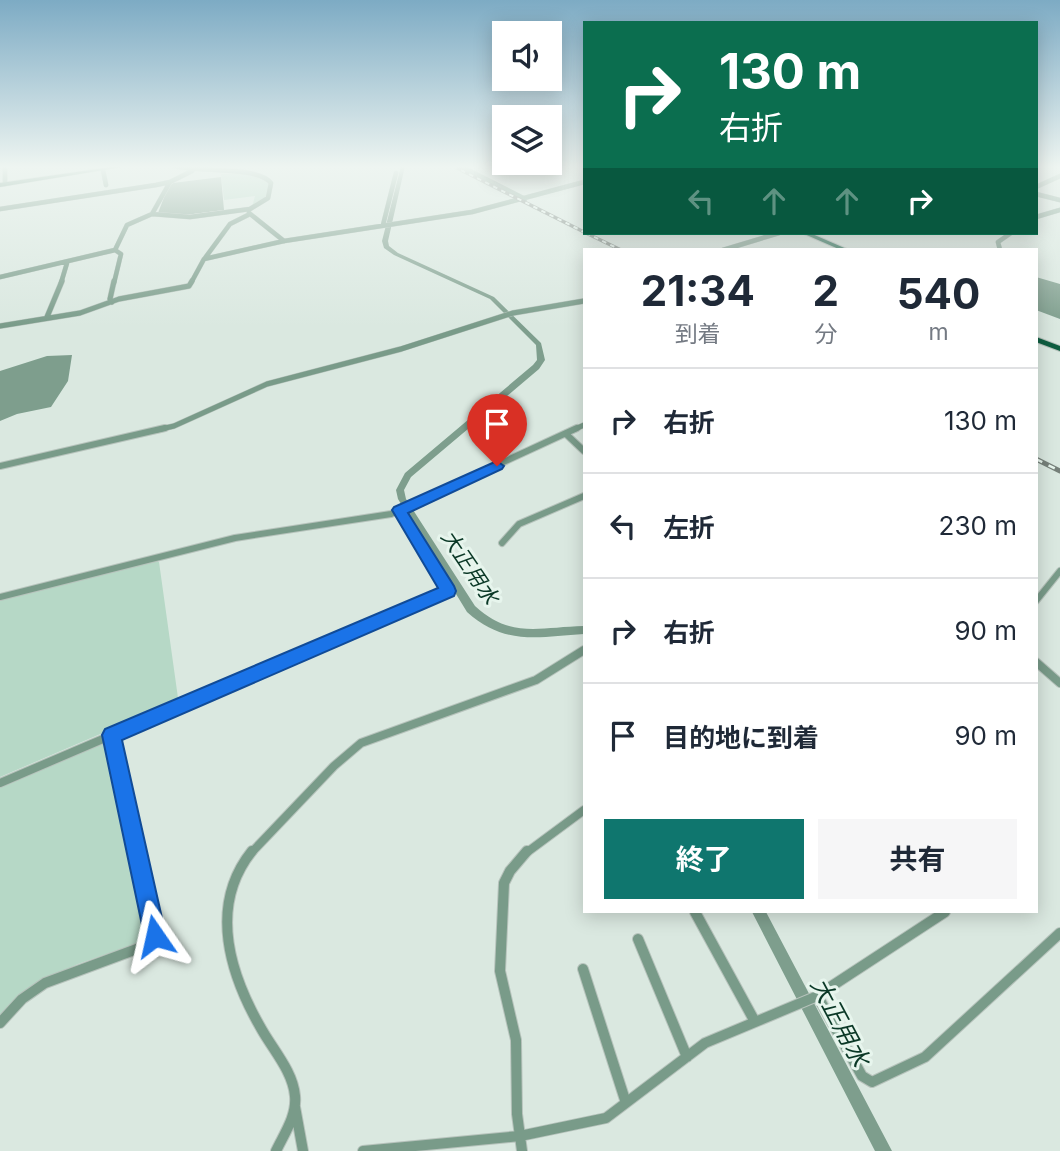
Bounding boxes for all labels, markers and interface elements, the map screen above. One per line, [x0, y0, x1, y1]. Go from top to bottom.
map controls [492, 21, 562, 175]
button: sound [492, 21, 562, 91]
text: 130 m [719, 42, 861, 101]
icon: right [604, 49, 695, 140]
button: layers [492, 105, 562, 175]
text: 右折 [719, 108, 783, 147]
icon: left [682, 182, 720, 220]
icon: ahead [755, 182, 793, 220]
icon: ahead [828, 182, 866, 220]
icon: right [901, 182, 939, 220]
text: 21:34 [641, 265, 755, 316]
text: 2 [813, 265, 839, 316]
text: 540 [897, 268, 980, 319]
text: m [928, 318, 949, 346]
text: 到着 [675, 320, 721, 348]
text: 分 [814, 320, 837, 348]
pin [467, 394, 527, 466]
icon: right [604, 402, 642, 440]
icon: arrive [478, 405, 516, 443]
text: 130 m [944, 405, 1017, 436]
text: 右折 [663, 407, 715, 438]
icon: left [604, 507, 642, 545]
text: 230 m [939, 510, 1017, 541]
text: 左折 [663, 512, 715, 543]
water label: 大正用水 [436, 525, 505, 610]
icon: right [604, 612, 642, 650]
text: 90 m [954, 615, 1017, 646]
text: 右折 [663, 617, 715, 648]
icon: arrive [604, 717, 642, 755]
text: 90 m [954, 720, 1017, 751]
text: 目的地に到着 [663, 722, 819, 753]
button: 終了 [604, 819, 804, 899]
button: 共有 [818, 819, 1017, 899]
position arrow [118, 899, 192, 973]
water label: 大正用水 [805, 973, 877, 1074]

